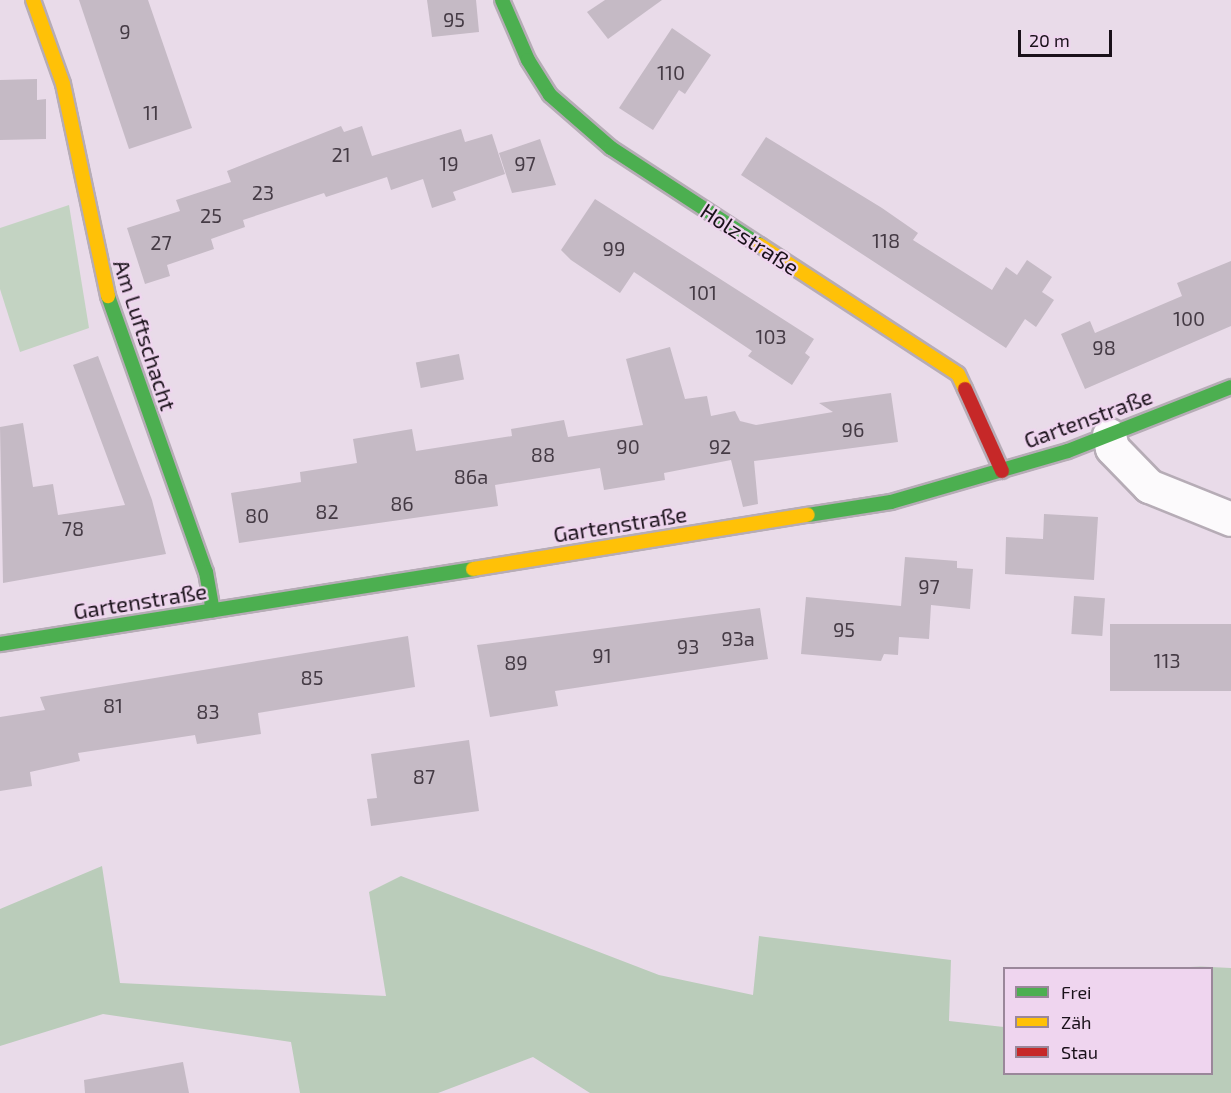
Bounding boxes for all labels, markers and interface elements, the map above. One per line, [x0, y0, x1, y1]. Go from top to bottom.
house number: 95 [443, 7, 465, 31]
scale bar [1021, 18, 1116, 56]
house number: 9 [119, 19, 131, 43]
text: 20 m [1029, 29, 1070, 51]
house number: 110 [657, 60, 685, 84]
house number: 11 [143, 100, 159, 124]
house number: 21 [331, 142, 351, 166]
house number: 19 [439, 151, 459, 175]
house number: 97 [514, 151, 536, 175]
house number: 23 [252, 180, 274, 204]
street label: Holzstraße [696, 197, 804, 281]
house number: 25 [200, 203, 222, 227]
house number: 118 [872, 228, 900, 252]
house number: 27 [150, 230, 172, 254]
house number: 99 [603, 236, 625, 260]
street label: Am Luftschacht [108, 256, 182, 414]
house number: 101 [689, 280, 717, 304]
house number: 100 [1173, 306, 1205, 330]
house number: 103 [755, 324, 787, 348]
house number: 98 [1092, 335, 1116, 359]
street label: Gartenstraße [1020, 383, 1156, 453]
house number: 96 [842, 417, 864, 441]
house number: 90 [616, 434, 640, 458]
house number: 92 [709, 434, 731, 458]
house number: 88 [531, 442, 555, 466]
house number: 86a [454, 464, 488, 488]
house number: 86 [390, 491, 414, 515]
house number: 82 [315, 499, 339, 523]
street label: Gartenstraße [551, 500, 689, 548]
house number: 80 [245, 503, 269, 527]
house number: 78 [62, 516, 84, 540]
house number: 97 [918, 574, 940, 598]
street label: Gartenstraße [71, 577, 209, 625]
house number: 95 [833, 617, 855, 641]
house number: 93a [721, 626, 755, 650]
house number: 93 [677, 634, 699, 658]
house number: 91 [592, 643, 612, 667]
house number: 113 [1153, 648, 1181, 672]
house number: 89 [504, 650, 528, 674]
house number: 85 [301, 665, 323, 689]
house number: 81 [103, 693, 123, 717]
house number: 83 [196, 699, 220, 723]
house number: 87 [413, 764, 435, 788]
legend [1003, 967, 1213, 1075]
text: Frei [1061, 981, 1092, 1003]
text: Zäh [1061, 1011, 1092, 1033]
text: Stau [1061, 1041, 1098, 1063]

